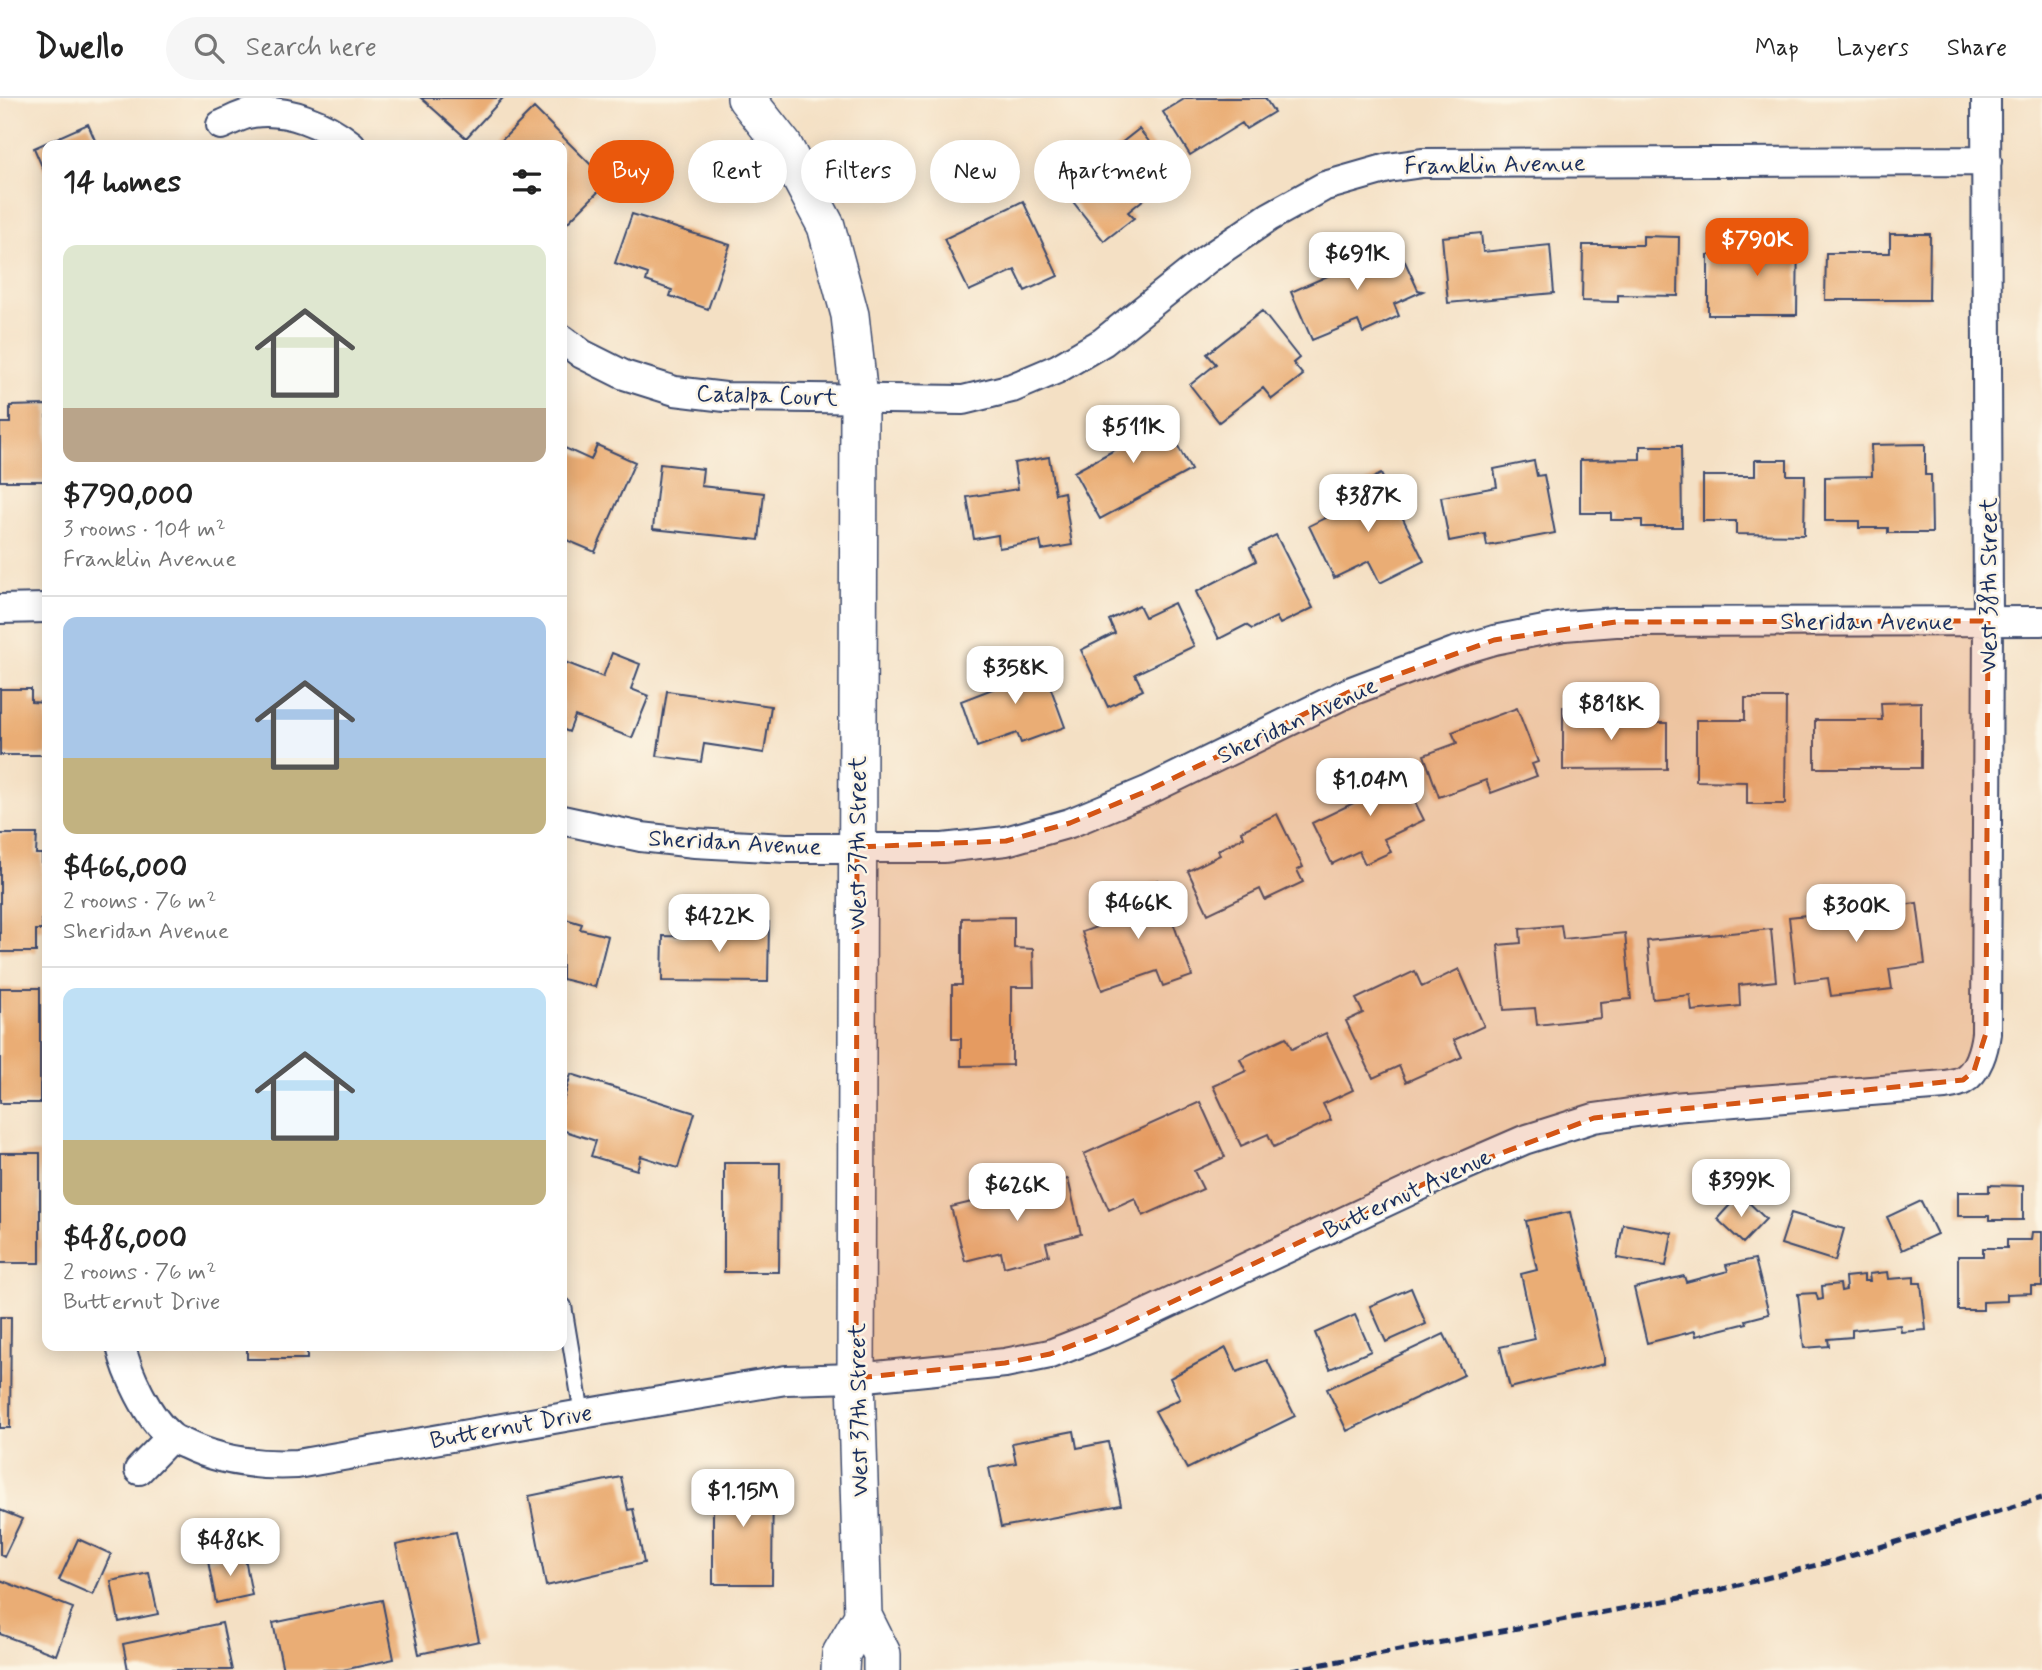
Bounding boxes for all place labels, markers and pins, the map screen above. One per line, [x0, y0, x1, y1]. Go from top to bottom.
pin: $790K [1708, 218, 1806, 278]
pin: $691K [1308, 232, 1406, 292]
pin: $511K [1084, 406, 1182, 465]
pin: $387K [1319, 474, 1417, 534]
pin: $358K [966, 646, 1064, 706]
pin: $818K [1562, 682, 1660, 742]
pin: $1.04M [1313, 758, 1427, 818]
pin: $466K [1089, 882, 1187, 941]
pin: $300K [1807, 884, 1905, 944]
pin: $422K [670, 894, 768, 954]
pin: $399K [1692, 1160, 1790, 1219]
pin: $626K [968, 1164, 1066, 1223]
pin: $1.15M [686, 1470, 800, 1529]
pin: $486K [181, 1518, 279, 1578]

